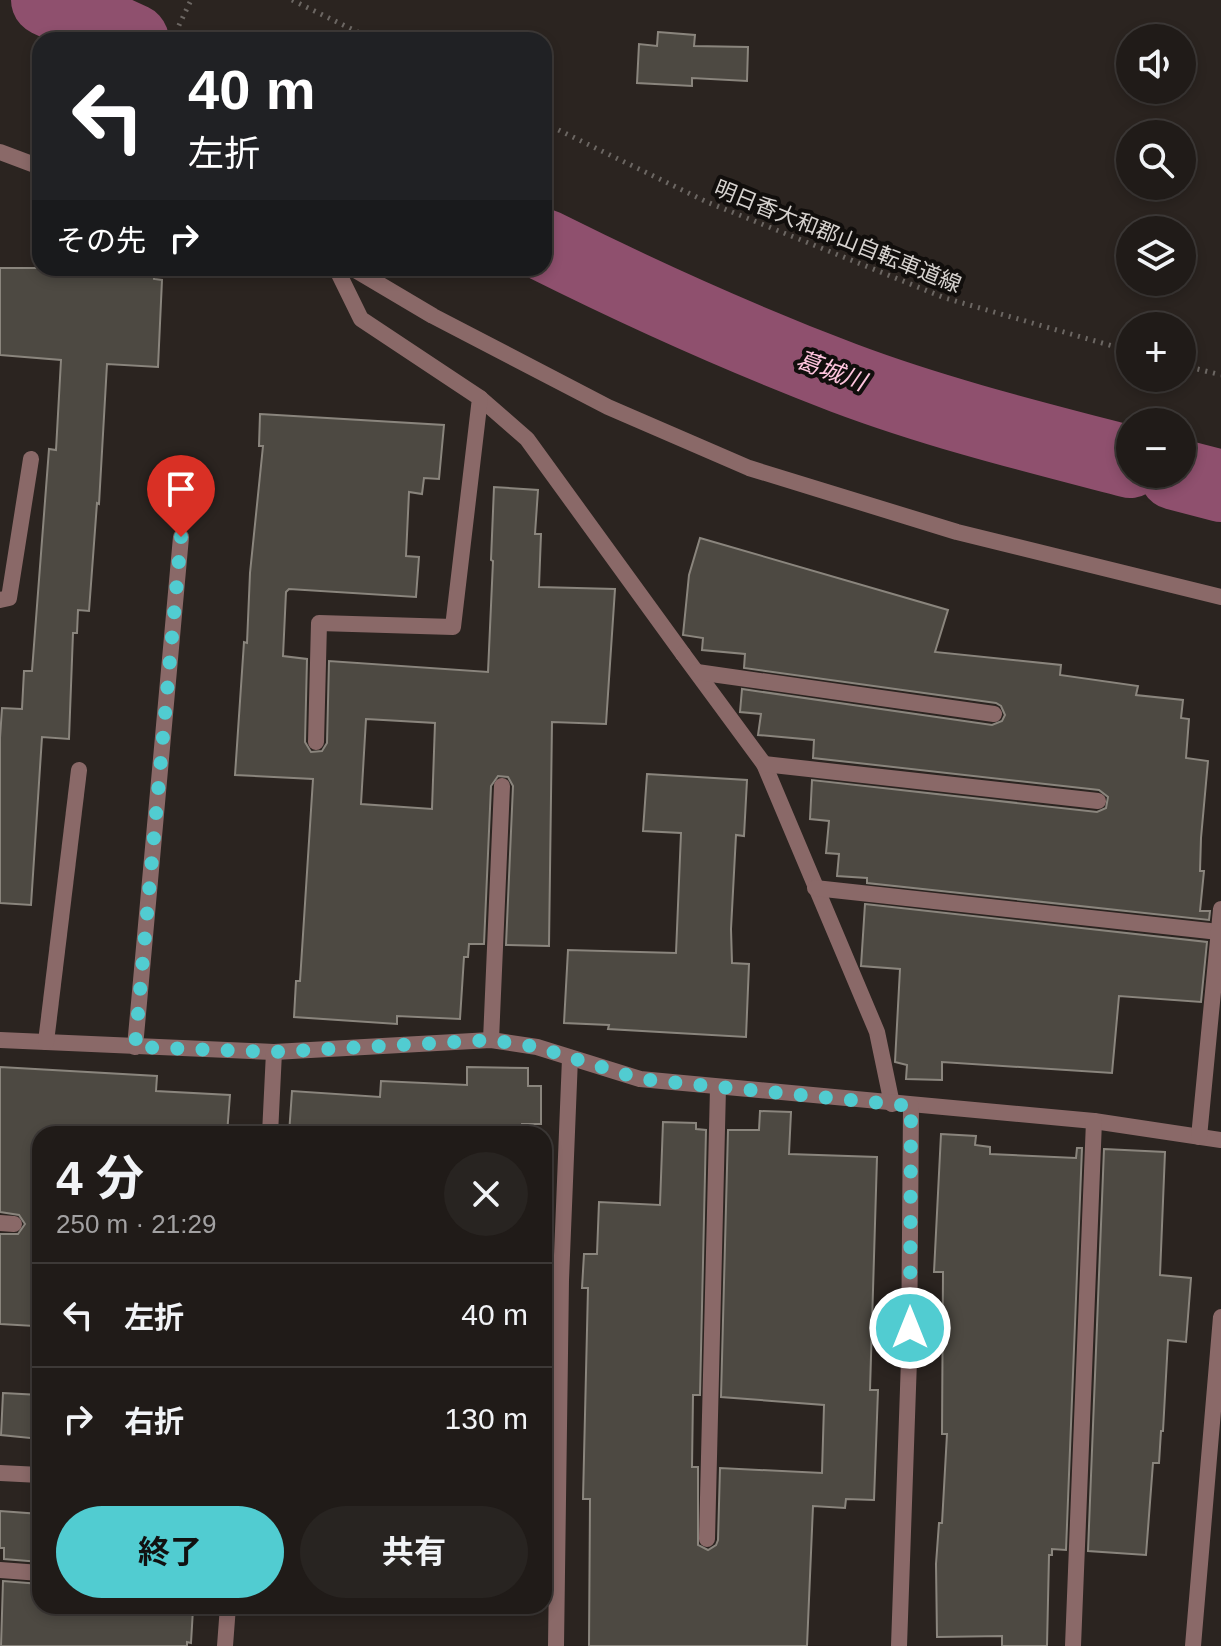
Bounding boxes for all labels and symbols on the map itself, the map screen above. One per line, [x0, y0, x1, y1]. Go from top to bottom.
street label: 明日香大和郡山自転車道線 [711, 175, 965, 298]
water label: 葛城川 [793, 346, 872, 397]
pin [147, 455, 215, 537]
position arrow [868, 1286, 952, 1370]

